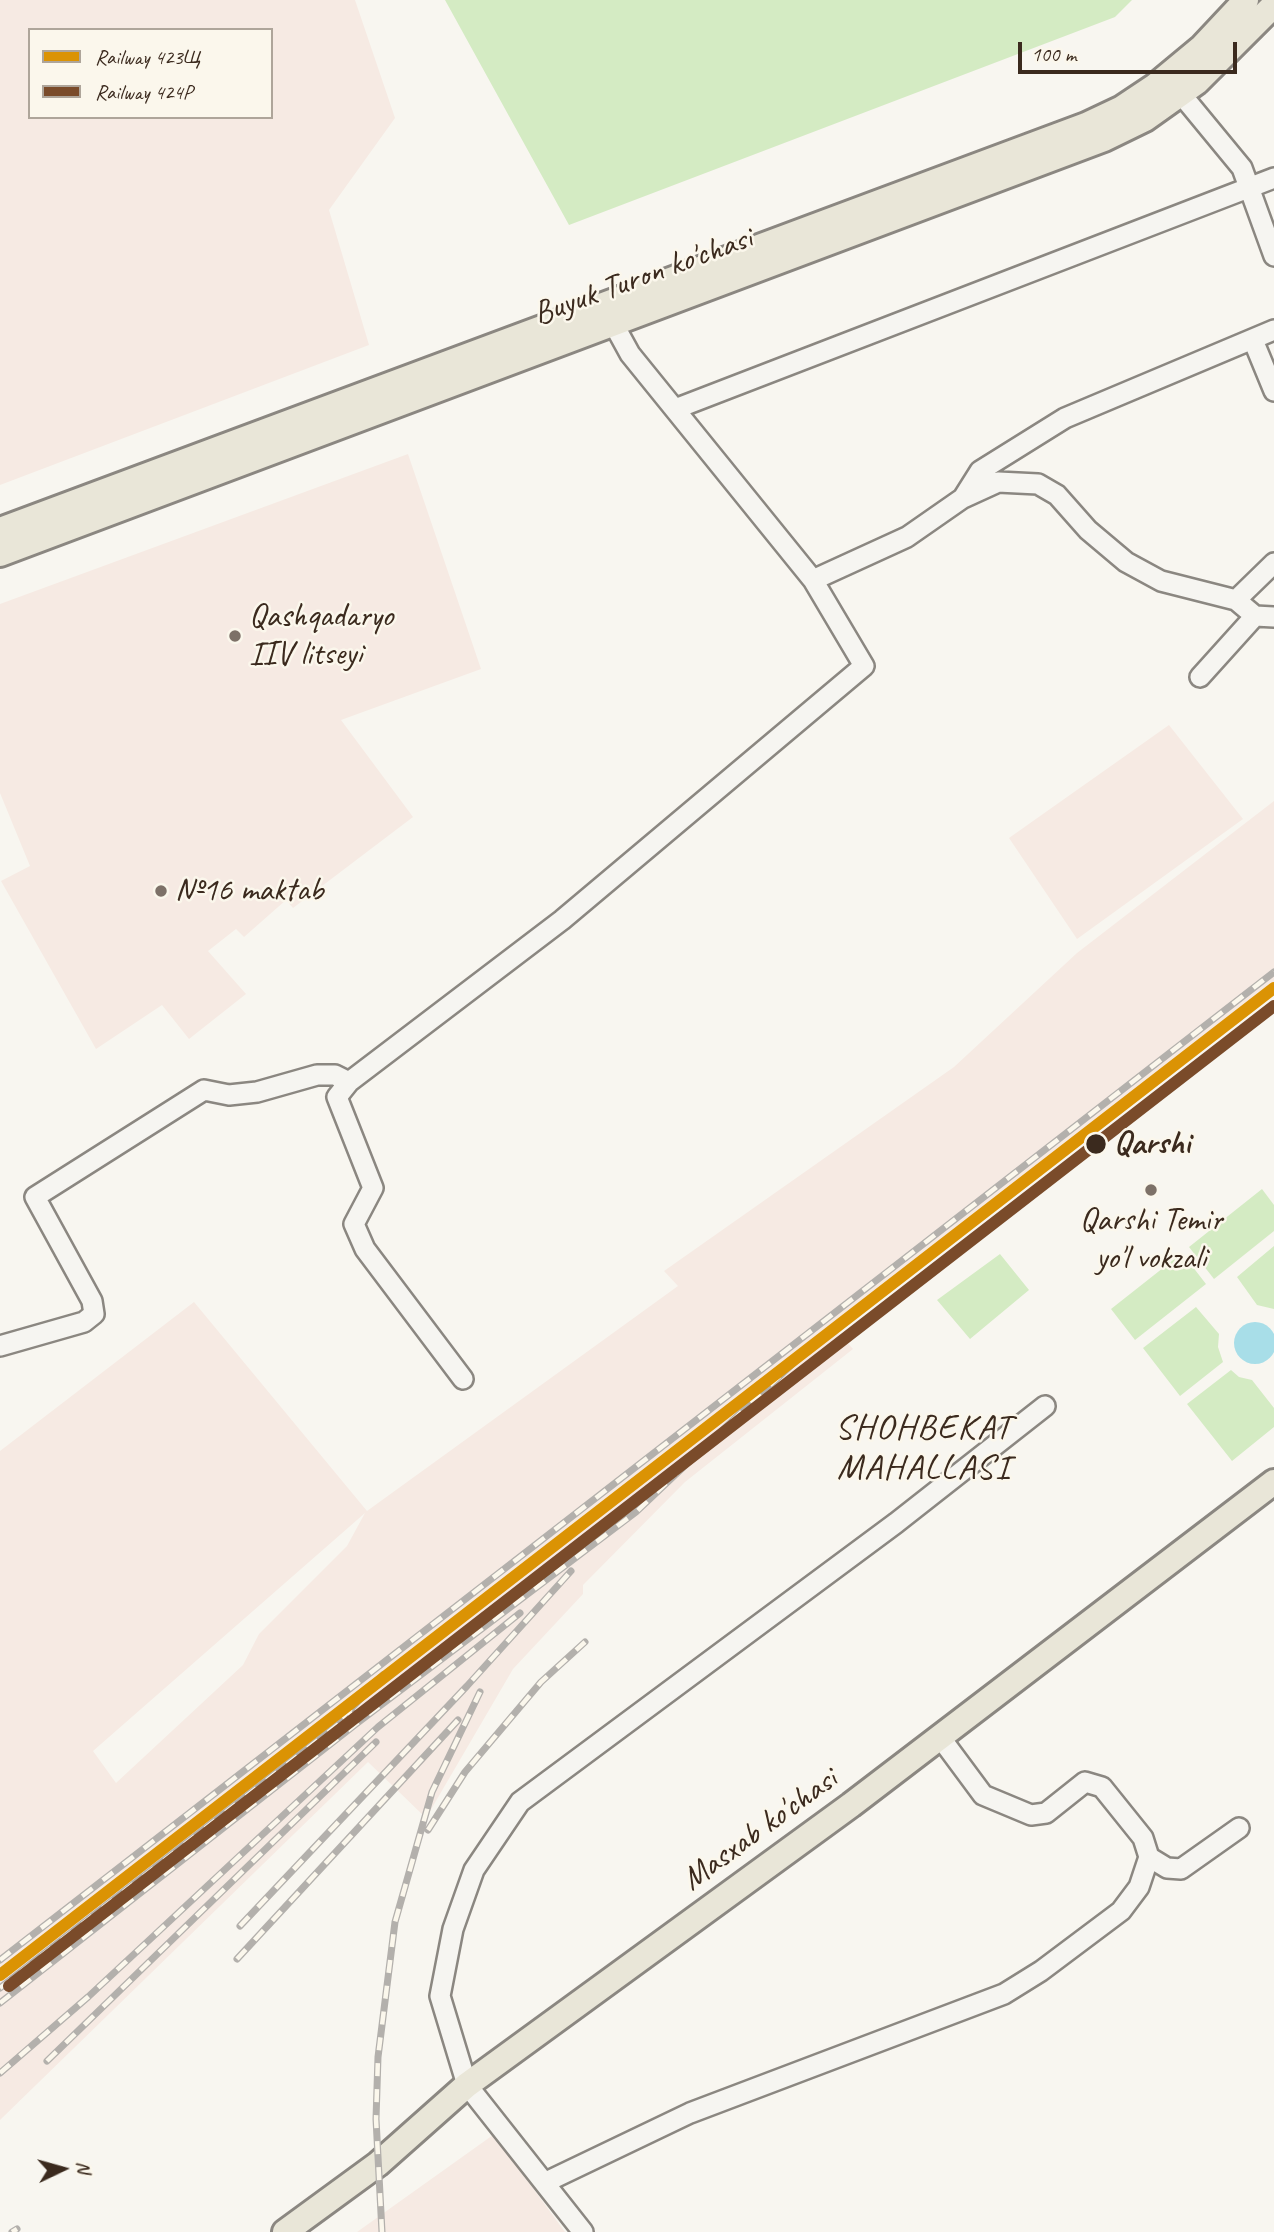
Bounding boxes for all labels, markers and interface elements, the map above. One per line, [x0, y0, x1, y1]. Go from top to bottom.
legend [28, 28, 273, 119]
scale bar [1022, 28, 1241, 72]
text: 100 m [1031, 41, 1076, 67]
text: Railway 423Щ [95, 44, 201, 70]
text: Railway 424Р [95, 79, 193, 105]
street label: Buyuk Turon ko'chasi [528, 219, 758, 335]
place label: Qashqadaryo IIV litseyi [249, 597, 393, 675]
marker: Qashqadaryo IIV litseyi [227, 628, 243, 644]
place label: №16 maktab [175, 871, 323, 911]
marker: №16 maktab [153, 883, 169, 899]
place label: Qarshi [1114, 1124, 1190, 1164]
marker: Qarshi [1084, 1132, 1108, 1156]
marker: Qarshi Temir yo'l vokzali [1143, 1182, 1159, 1198]
place label: Qarshi Temir yo'l vokzali [1080, 1201, 1222, 1279]
district label: SHOHBEKAT MAHALLASI [836, 1408, 1012, 1490]
street label: Masxab ko'chasi [674, 1760, 846, 1900]
north arrow [28, 2134, 98, 2204]
text: N [71, 2160, 96, 2174]

